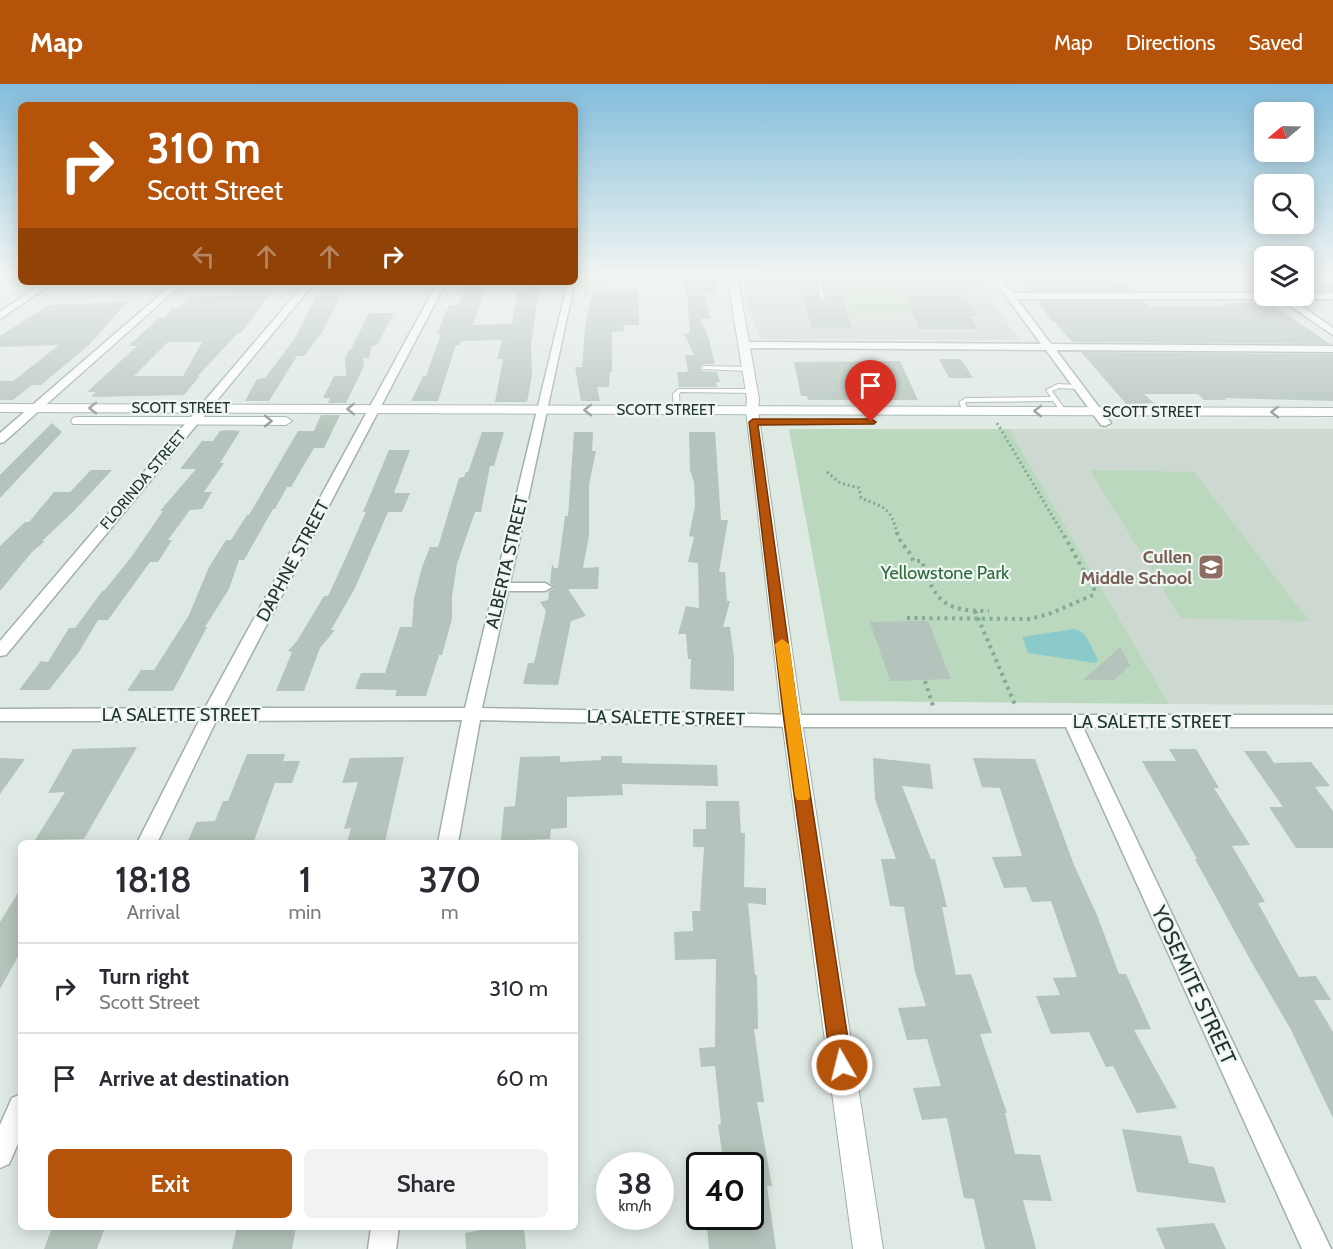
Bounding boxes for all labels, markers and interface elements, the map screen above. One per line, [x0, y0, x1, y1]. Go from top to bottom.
text: Map [30, 25, 83, 59]
text: Map [1054, 30, 1093, 55]
text: Directions [1126, 30, 1215, 55]
text: Saved [1248, 30, 1303, 55]
north arrow [1254, 102, 1314, 162]
map controls [1254, 102, 1314, 306]
text: 310 m [147, 122, 261, 174]
icon: right [48, 126, 126, 204]
text: Scott Street [147, 174, 283, 207]
button: search [1254, 174, 1314, 234]
icon: left [187, 240, 220, 273]
icon: ahead [250, 240, 283, 273]
icon: ahead [313, 240, 346, 273]
icon: right [376, 240, 409, 273]
button: layers [1254, 246, 1314, 306]
pin [845, 360, 896, 422]
icon: arrive [854, 369, 887, 402]
street label: SCOTT STREET [132, 399, 230, 417]
street label: SCOTT STREET [617, 401, 715, 419]
one-way arrow [89, 402, 98, 414]
one-way arrow [347, 403, 356, 415]
street label: SCOTT STREET [1103, 403, 1201, 421]
one-way arrow [584, 404, 593, 416]
one-way arrow [1033, 405, 1042, 417]
one-way arrow [1270, 406, 1279, 418]
one-way arrow [264, 415, 273, 427]
street label: FLORINDA STREET [96, 427, 190, 533]
street label: ALBERTA STREET [481, 493, 533, 631]
street label: DAPHNE STREET [252, 496, 334, 625]
place label: Cullen Middle School [1081, 546, 1192, 589]
school or university icon: Cullen Middle School [1196, 552, 1226, 582]
park label: Yellowstone Park [880, 562, 1010, 584]
street label: LA SALETTE STREET [102, 704, 261, 726]
street label: LA SALETTE STREET [587, 706, 746, 730]
street label: LA SALETTE STREET [1073, 711, 1232, 733]
text: 18:18 [115, 857, 192, 901]
text: 1 [299, 857, 311, 901]
text: 370 [418, 857, 481, 901]
text: Arrival [127, 900, 180, 924]
text: min [289, 900, 322, 924]
text: m [441, 900, 459, 924]
street label: YOSEMITE STREET [1146, 901, 1242, 1068]
text: Turn right [99, 963, 189, 990]
icon: right [48, 972, 81, 1005]
text: 310 m [489, 975, 548, 1002]
text: Scott Street [99, 990, 200, 1014]
position arrow [810, 1033, 874, 1097]
icon: arrive [48, 1062, 81, 1095]
text: Arrive at destination [99, 1065, 289, 1092]
text: 60 m [496, 1065, 548, 1092]
button: Exit [48, 1149, 292, 1218]
button: Share [304, 1149, 548, 1218]
speed limit sign: 40 [686, 1152, 764, 1230]
text: 38 [618, 1165, 652, 1202]
text: km/h [619, 1197, 651, 1215]

